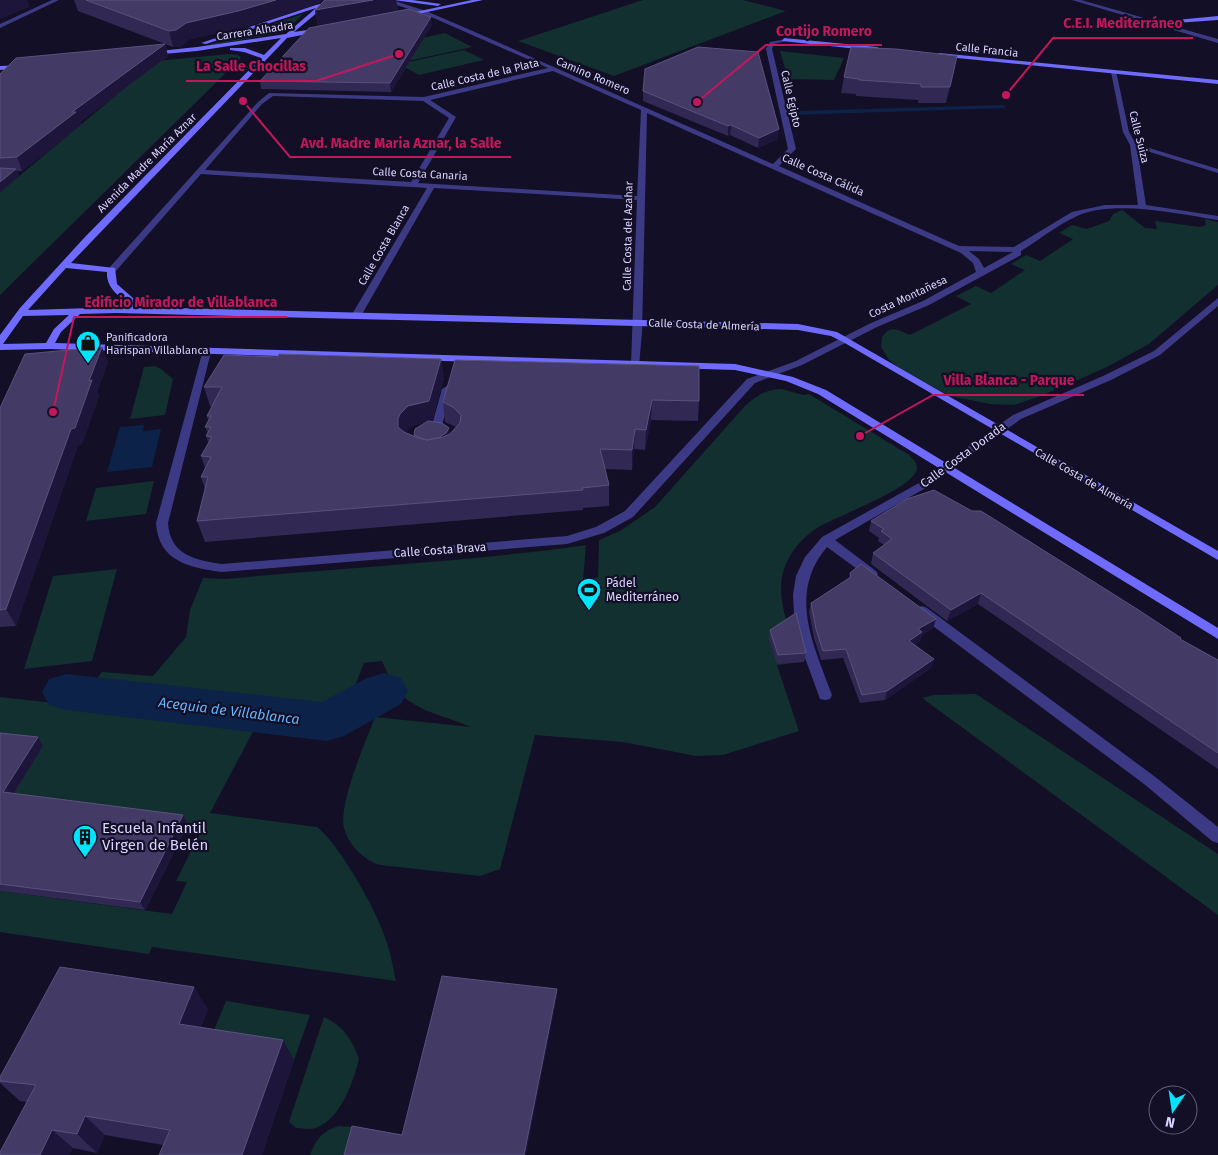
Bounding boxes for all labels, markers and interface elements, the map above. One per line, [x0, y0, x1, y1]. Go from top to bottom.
callout: C.E.I. Mediterráneo [1053, 9, 1193, 38]
text: C.E.I. Mediterráneo [1063, 15, 1183, 32]
callout: Cortijo Romero [766, 16, 882, 45]
street label: Carrera Alhadra [216, 19, 294, 43]
text: Cortijo Romero [776, 23, 872, 40]
street label: Calle Francia [955, 40, 1019, 60]
callout: La Salle Chocillas [186, 52, 316, 81]
street label: Camino Romero [554, 55, 632, 97]
street label: Calle Costa de la Plata [430, 56, 540, 94]
text: La Salle Chocillas [196, 58, 306, 75]
street label: Calle Egipto [778, 69, 804, 129]
street label: Avenida Madre María Aznar [95, 110, 200, 215]
street label: Calle Suiza [1126, 110, 1152, 164]
callout: Avd. Madre Maria Aznar, la Salle [290, 128, 511, 157]
text: Avd. Madre Maria Aznar, la Salle [299, 135, 502, 152]
street label: Calle Costa Cálida [780, 151, 866, 199]
street label: Calle Costa Canaria [372, 165, 468, 183]
street label: Calle Costa del Azahar [621, 180, 635, 291]
street label: Calle Costa Blanca [356, 202, 412, 288]
street label: Costa Montañesa [867, 273, 949, 321]
callout: Edificio Mirador de Villablanca [74, 288, 287, 317]
text: Edificio Mirador de Villablanca [85, 294, 278, 311]
street label: Calle Costa de Almería [648, 317, 760, 333]
shop icon: Panificadora Harispan Villablanca [75, 330, 101, 364]
place label: Panificadora Harispan Villablanca [106, 331, 209, 357]
callout: Villa Blanca - Parque [933, 366, 1084, 395]
text: Villa Blanca - Parque [943, 372, 1075, 389]
street label: Calle Costa Dorada [918, 419, 1008, 491]
street label: Calle Costa de Almería [1033, 446, 1135, 512]
street label: Calle Costa Brava [393, 540, 487, 560]
place label: Pádel Mediterráneo [606, 576, 679, 604]
sports icon: Pádel Mediterráneo [576, 577, 602, 611]
water label: Acequia de Villablanca [156, 694, 301, 728]
place label: Escuela Infantil Virgen de Belén [102, 819, 208, 854]
building icon: Escuela Infantil Virgen de Belén [72, 824, 98, 858]
north arrow [1148, 1085, 1198, 1135]
text: N [1164, 1113, 1177, 1132]

